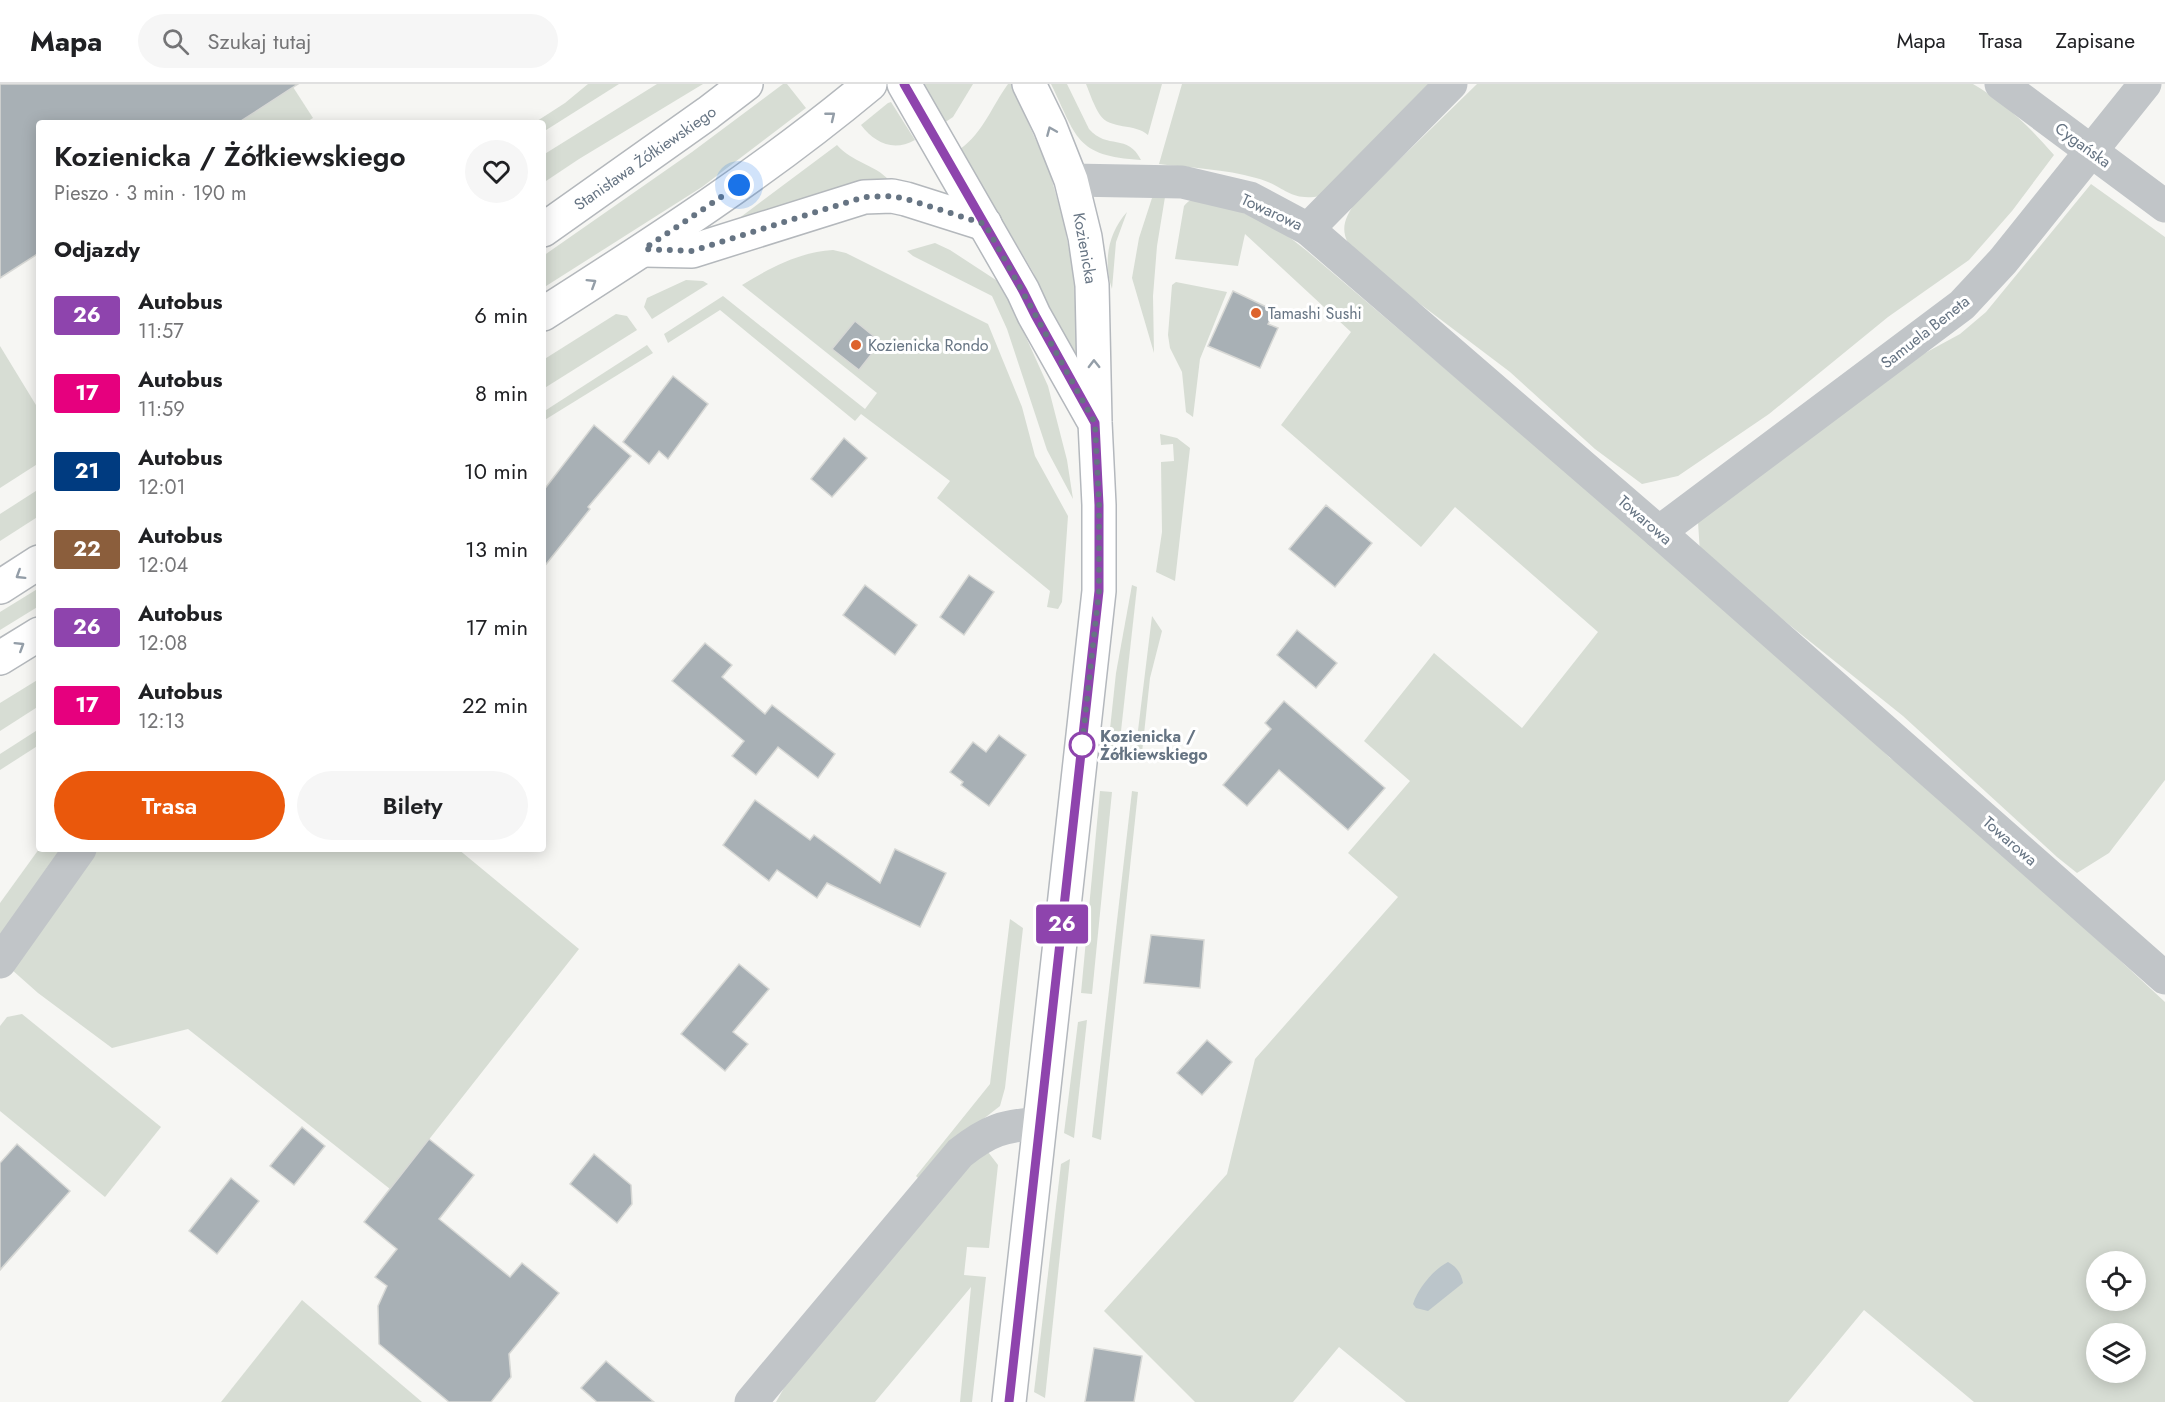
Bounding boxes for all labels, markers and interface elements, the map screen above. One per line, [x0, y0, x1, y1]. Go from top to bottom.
search box [138, 14, 558, 68]
text: Mapa [30, 21, 102, 62]
icon: search [159, 25, 192, 58]
text: Szukaj tutaj [207, 25, 311, 57]
text: Mapa [1896, 26, 1946, 56]
text: Trasa [1979, 26, 2023, 56]
text: Zapisane [2056, 26, 2135, 56]
street label: Stanisława Żółkiewskiego [569, 100, 721, 216]
one-way arrow [824, 113, 835, 124]
street label: Cygańska [2050, 117, 2116, 173]
one-way arrow [1047, 127, 1059, 138]
text: Kozienicka / Żółkiewskiego [54, 136, 406, 177]
button: heart [465, 140, 528, 203]
your location [724, 170, 754, 200]
text: Pieszo · 3 min · 190 m [54, 179, 247, 208]
street label: Towarowa [1238, 188, 1306, 236]
street label: Kozienicka [1067, 211, 1103, 285]
text: Odjazdy [54, 233, 140, 265]
one-way arrow [586, 278, 596, 290]
text: Autobus [138, 285, 223, 317]
street label: Samuela Beneta [1876, 290, 1974, 374]
text: 6 min [474, 299, 528, 331]
text: 26 [73, 300, 101, 330]
place label: Tamashi Sushi [1268, 302, 1362, 325]
marker: Tamashi Sushi [1249, 306, 1263, 320]
text: 11:57 [138, 317, 184, 346]
place label: Kozienicka Rondo [868, 334, 989, 357]
marker: Kozienicka Rondo [849, 338, 863, 352]
one-way arrow [1088, 360, 1100, 369]
text: Autobus [138, 363, 223, 395]
text: 8 min [475, 377, 528, 409]
text: 17 [75, 378, 99, 408]
text: 11:59 [138, 395, 185, 424]
text: Autobus [138, 441, 223, 473]
text: 10 min [464, 455, 528, 487]
text: 21 [75, 456, 99, 486]
text: 12:01 [138, 473, 185, 502]
street label: Towarowa [1613, 490, 1677, 550]
text: Autobus [138, 519, 223, 551]
text: 13 min [465, 533, 528, 565]
text: 22 [73, 534, 101, 564]
text: 12:04 [138, 551, 188, 580]
one-way arrow [15, 567, 26, 578]
text: Autobus [138, 597, 223, 629]
text: 17 min [466, 611, 528, 643]
text: 26 [73, 612, 101, 642]
text: 12:08 [138, 629, 187, 658]
one-way arrow [13, 642, 24, 653]
text: Autobus [138, 675, 223, 707]
text: 22 min [462, 689, 528, 721]
text: 17 [75, 690, 99, 720]
text: 12:13 [138, 707, 184, 736]
place label: Kozienicka / Żółkiewskiego [1100, 725, 1208, 766]
marker: Kozienicka / Żółkiewskiego [1069, 732, 1095, 758]
button: Trasa [54, 771, 285, 840]
button: Bilety [297, 771, 528, 840]
street label: Towarowa [1978, 811, 2042, 871]
line badge: 26 [1035, 904, 1089, 944]
text: 26 [1048, 909, 1076, 939]
map controls [2086, 1251, 2146, 1383]
button: locate [2086, 1251, 2146, 1311]
button: layers [2086, 1323, 2146, 1383]

